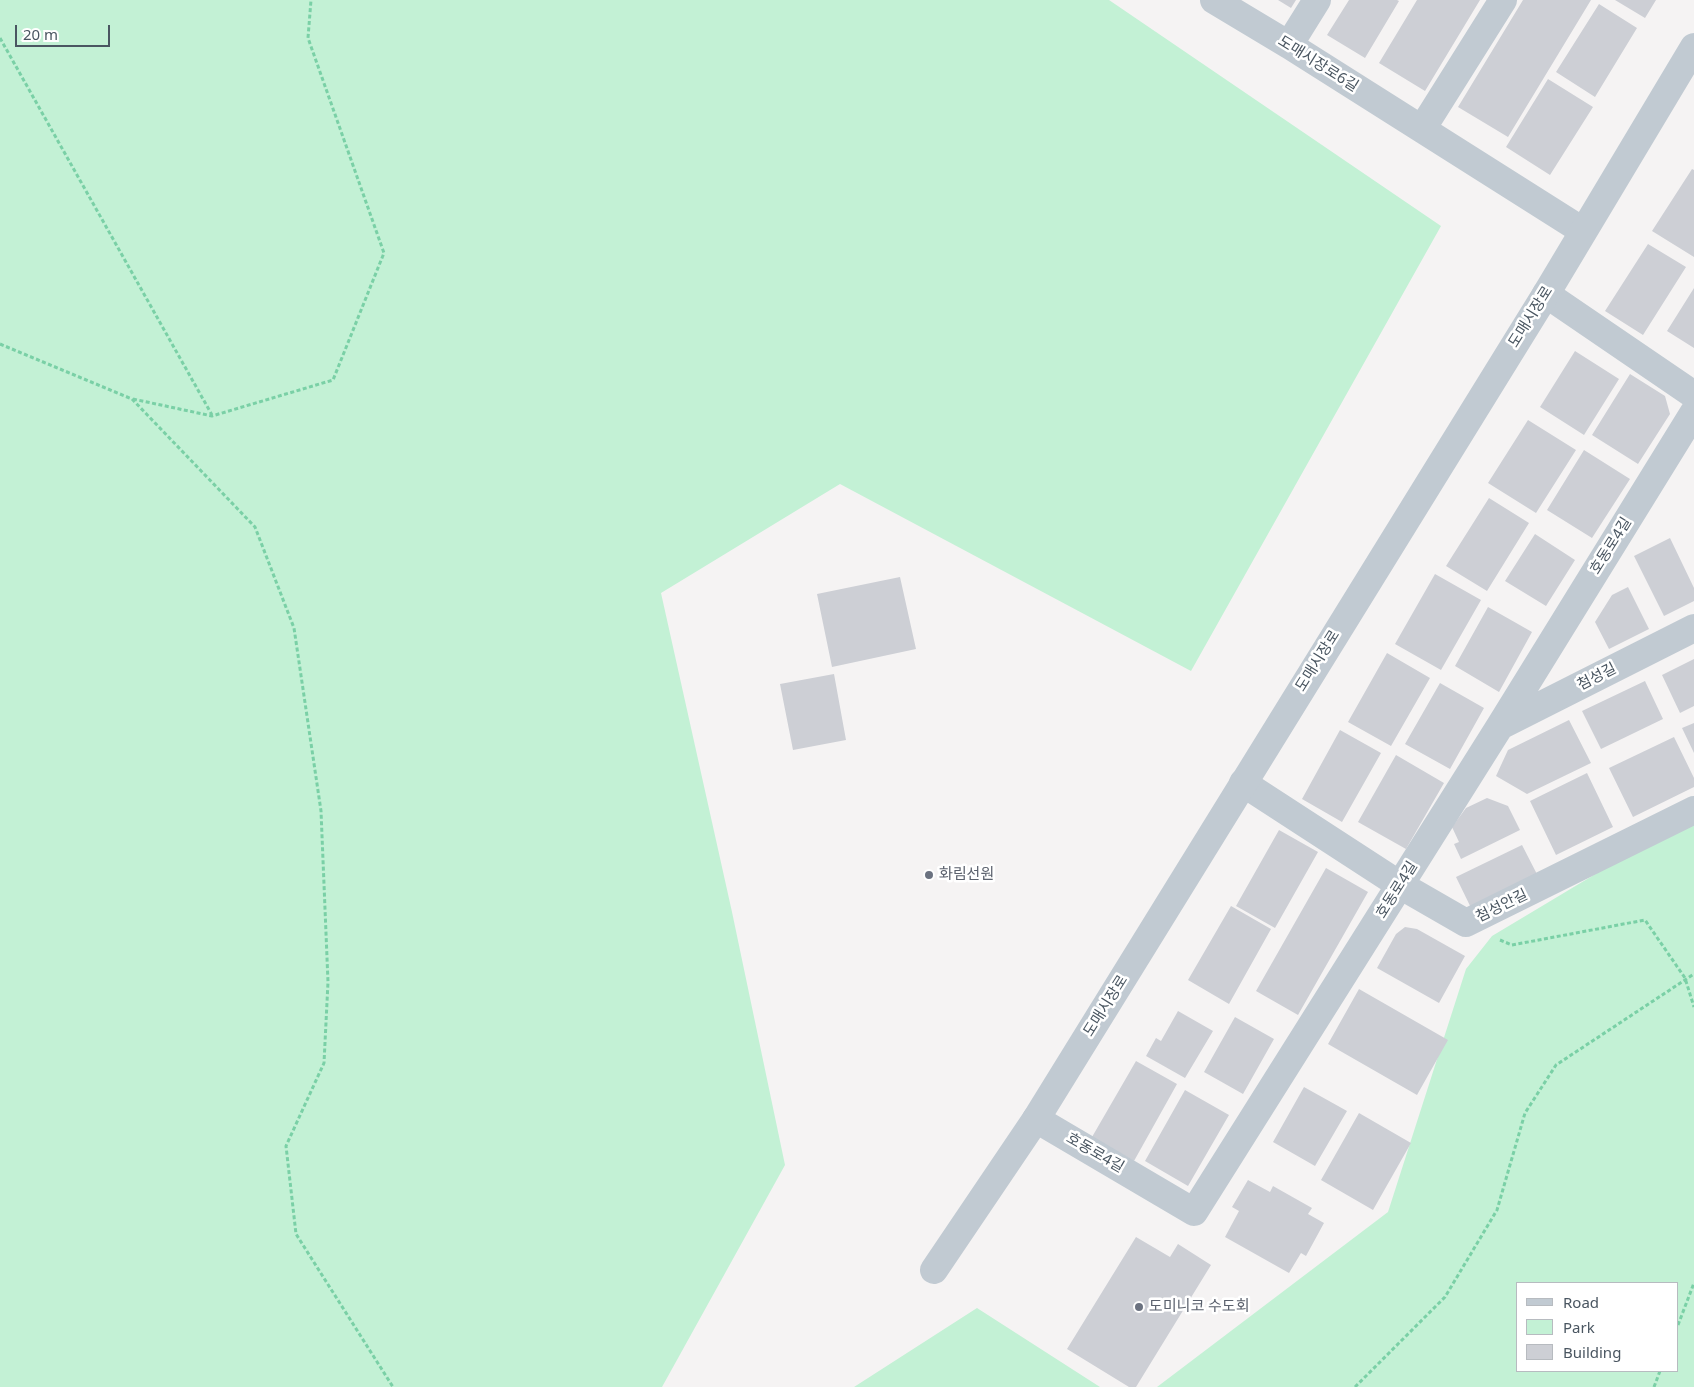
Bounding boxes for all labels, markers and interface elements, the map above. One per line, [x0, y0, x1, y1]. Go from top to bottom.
scale bar [18, 15, 112, 47]
text: 20 m [23, 24, 58, 44]
street label: 도매시장로6길 [1274, 32, 1362, 96]
street label: 도매시장로 [1505, 283, 1557, 351]
street label: 호동로4길 [1586, 514, 1636, 578]
street label: 도매시장로 [1292, 627, 1344, 695]
street label: 첨성길 [1574, 660, 1620, 694]
street label: 호동로4길 [1372, 858, 1422, 922]
place label: 화림선원 [939, 866, 994, 884]
marker: 화림선원 [923, 869, 935, 881]
street label: 첨성안길 [1473, 886, 1531, 926]
street label: 도매시장로 [1080, 972, 1132, 1040]
street label: 호동로4길 [1063, 1129, 1127, 1177]
legend [1516, 1282, 1679, 1372]
text: Road [1563, 1292, 1599, 1312]
place label: 도미니코 수도회 [1149, 1298, 1249, 1316]
marker: 도미니코 수도회 [1133, 1301, 1145, 1313]
text: Park [1563, 1317, 1595, 1337]
text: Building [1563, 1342, 1621, 1362]

